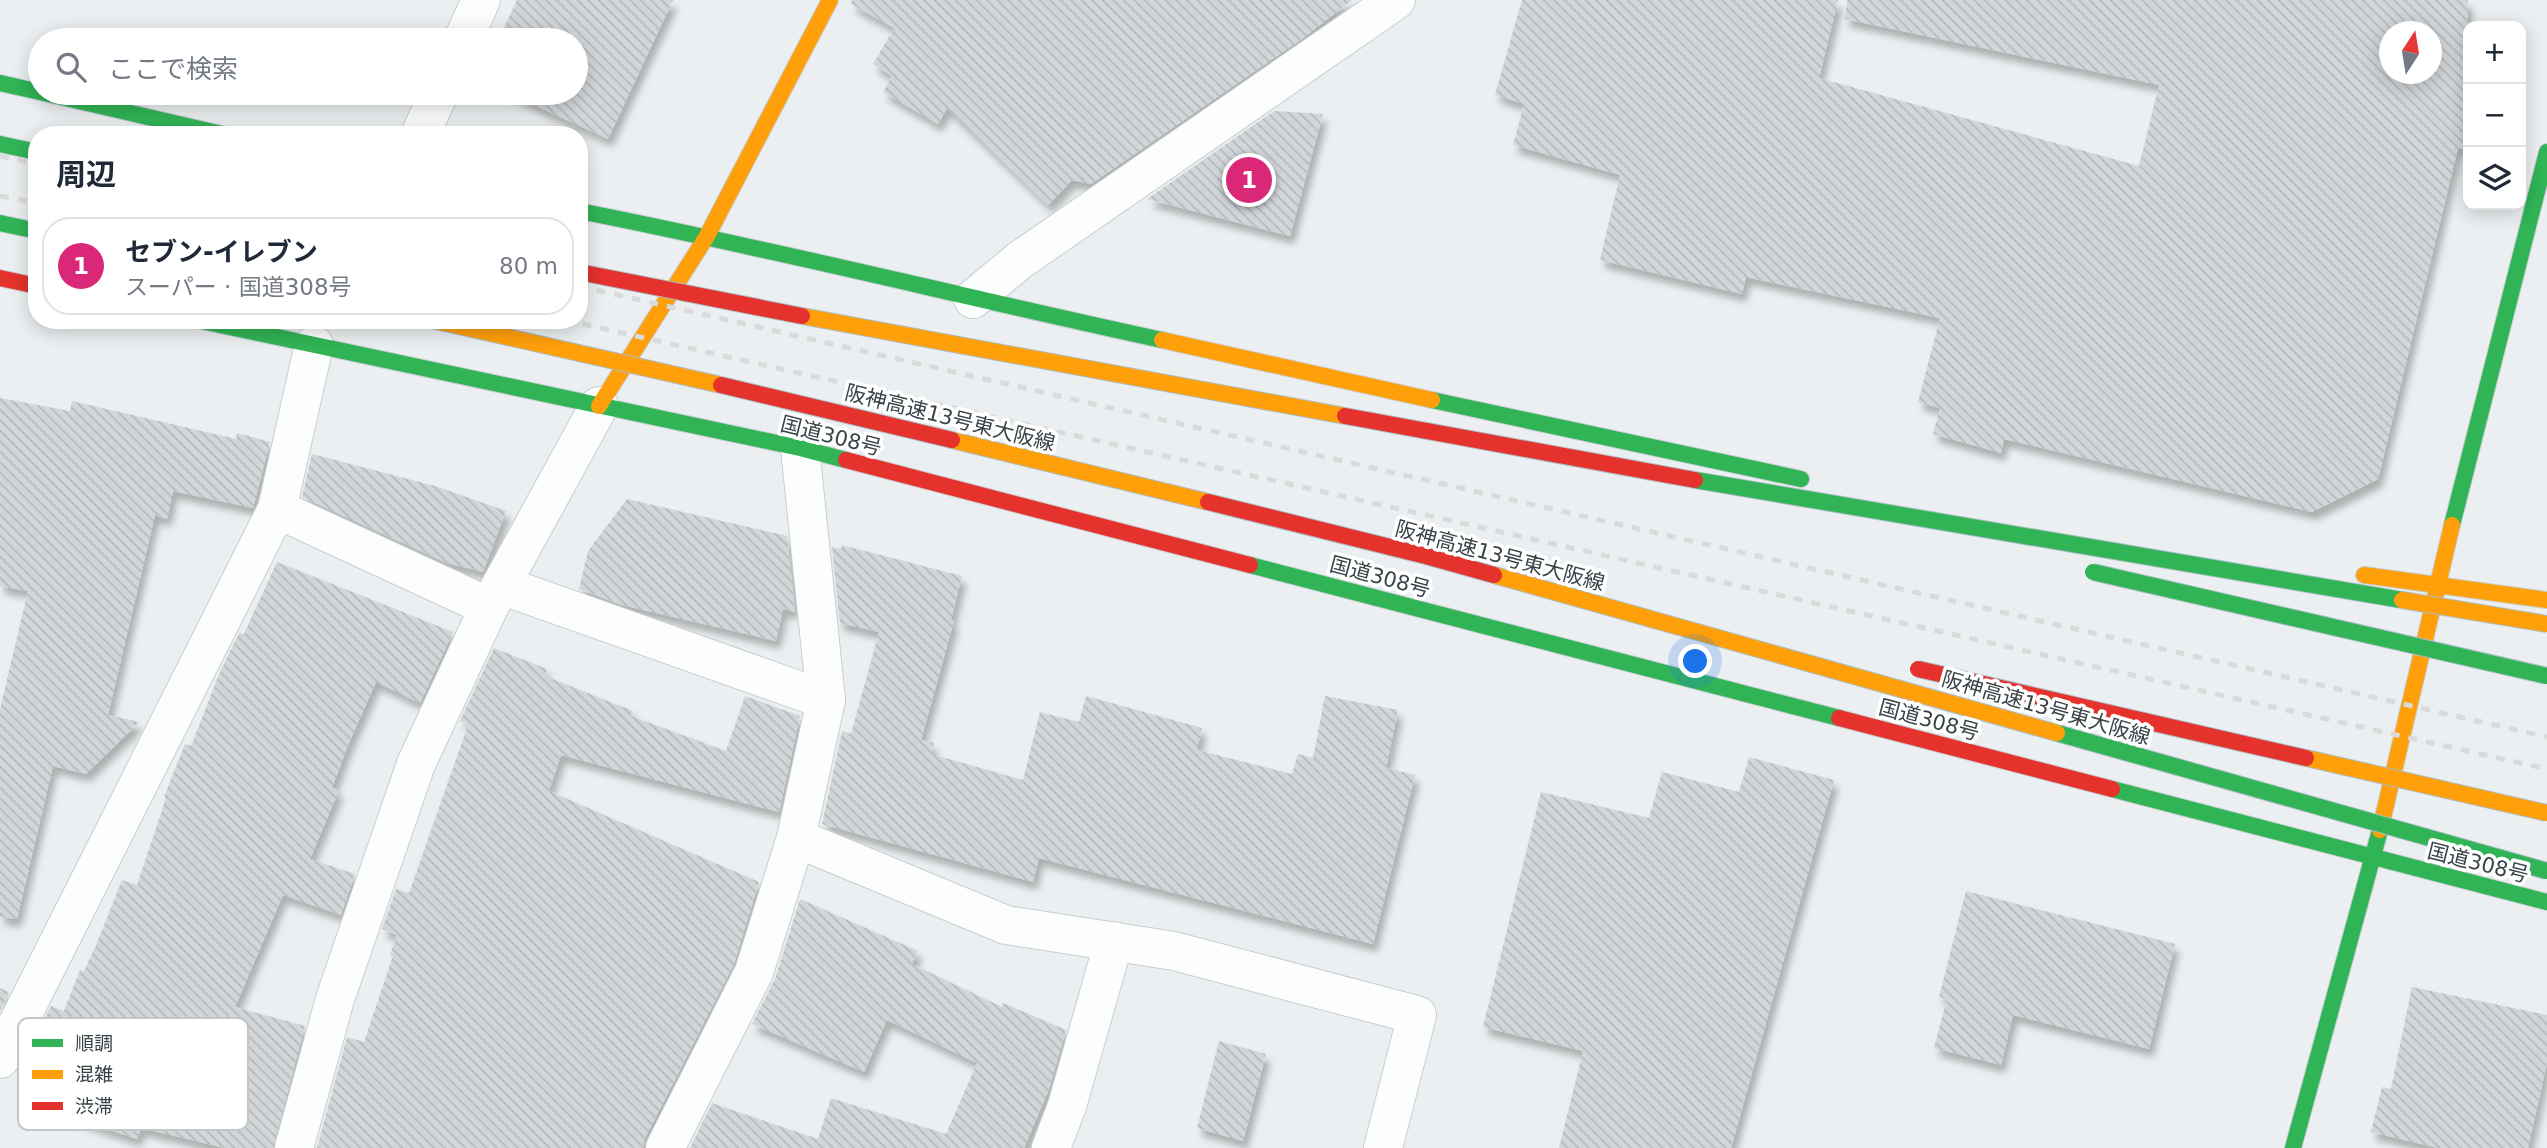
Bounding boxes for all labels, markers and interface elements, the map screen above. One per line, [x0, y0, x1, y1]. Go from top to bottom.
north arrow [2379, 21, 2442, 84]
map controls [2463, 21, 2526, 210]
button: + [2463, 21, 2526, 84]
search box [28, 28, 588, 105]
icon: search [52, 48, 90, 86]
text: ここで検索 [108, 54, 238, 84]
button: − [2463, 84, 2526, 147]
button: layers [2463, 147, 2526, 210]
pin: 1 [1226, 154, 1272, 206]
text: 周辺 [56, 157, 116, 192]
text: セブン-イレブン [125, 237, 318, 267]
text: 1 [73, 253, 89, 279]
text: 80 m [499, 253, 558, 279]
text: スーパー · 国道308号 [125, 274, 352, 300]
street label: 阪神高速13号東大阪線 [842, 380, 1058, 456]
street label: 国道308号 [778, 412, 884, 460]
street label: 阪神高速13号東大阪線 [1393, 516, 1607, 596]
street label: 国道308号 [1327, 552, 1433, 602]
your location [1678, 644, 1712, 678]
street label: 阪神高速13号東大阪線 [1939, 667, 2153, 749]
street label: 国道308号 [1876, 695, 1982, 745]
street label: 国道308号 [2425, 839, 2531, 887]
legend [18, 1018, 248, 1130]
text: 順調 [75, 1032, 113, 1054]
text: 混雑 [75, 1063, 113, 1085]
text: 渋滞 [75, 1095, 113, 1117]

